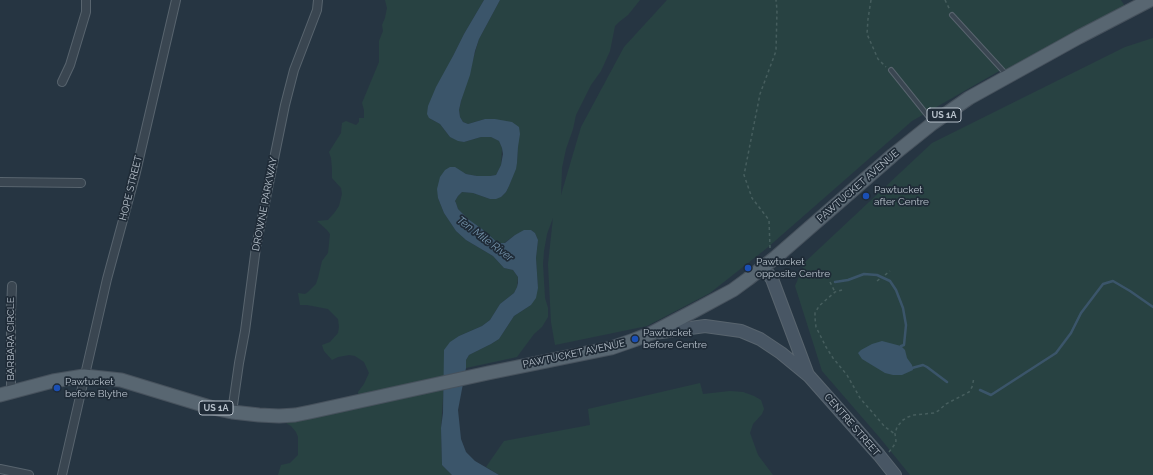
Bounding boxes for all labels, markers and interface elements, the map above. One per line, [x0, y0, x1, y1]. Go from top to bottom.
road number: US 1A [927, 108, 961, 122]
street label: PAWTUCKET AVENUE [815, 147, 901, 225]
street label: HOPE STREET [117, 154, 145, 222]
street label: DROWNE PARKWAY [250, 156, 280, 252]
place label: Pawtucket after Centre [874, 184, 929, 208]
marker: Pawtucket after Centre [861, 191, 871, 201]
water label: Ten Mile River [454, 213, 516, 265]
place label: Pawtucket opposite Centre [756, 256, 830, 280]
marker: Pawtucket opposite Centre [743, 263, 753, 273]
street label: BARBARA CIRCLE [5, 297, 17, 381]
place label: Pawtucket before Centre [643, 327, 707, 350]
marker: Pawtucket before Centre [630, 334, 640, 344]
street label: PAWTUCKET AVENUE [522, 337, 626, 371]
place label: Pawtucket before Blythe [65, 376, 128, 400]
marker: Pawtucket before Blythe [52, 383, 62, 393]
street label: CENTRE STREET [822, 391, 882, 459]
road number: US 1A [199, 401, 233, 415]

